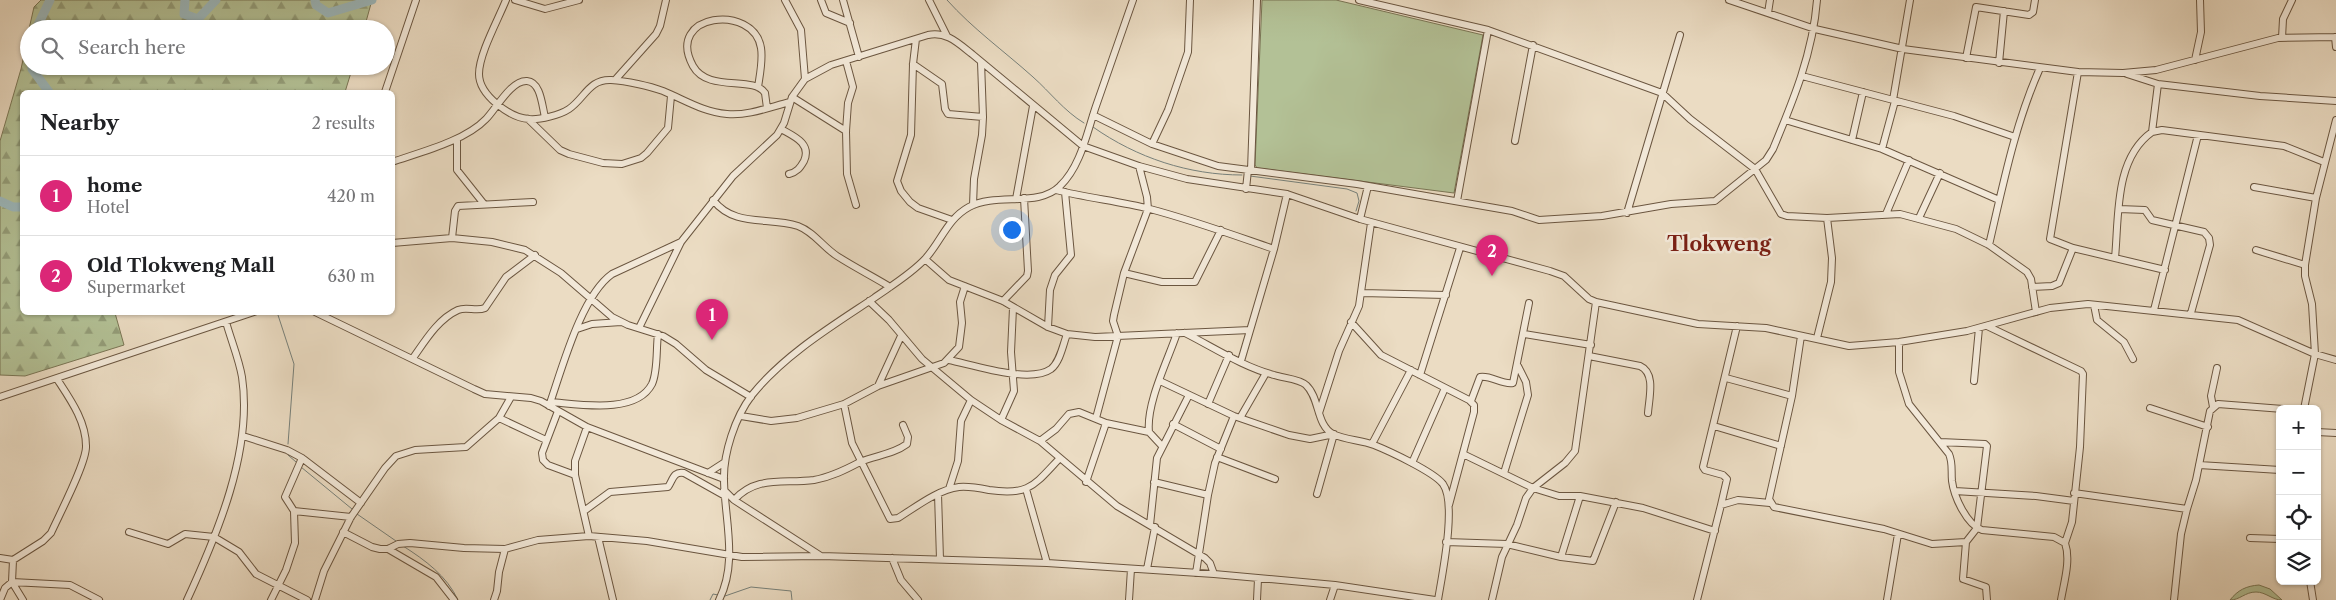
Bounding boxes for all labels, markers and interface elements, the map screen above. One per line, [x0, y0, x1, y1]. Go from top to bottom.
search box [20, 20, 395, 75]
icon: search [38, 34, 66, 62]
text: Search here [78, 36, 186, 59]
text: Nearby [40, 110, 119, 135]
text: 2 results [312, 113, 375, 133]
text: home [87, 174, 142, 197]
text: 1 [52, 186, 60, 206]
text: 420 m [327, 186, 375, 206]
text: Hotel [87, 197, 130, 217]
your location [999, 217, 1025, 243]
district label: Tlokweng [1667, 232, 1771, 256]
pin: 2 [1476, 235, 1508, 276]
text: Old Tlokweng Mall [87, 254, 275, 277]
text: 2 [51, 266, 61, 286]
text: 630 m [328, 266, 375, 286]
text: Supermarket [87, 277, 185, 297]
pin: 1 [696, 299, 728, 340]
map controls [2276, 405, 2321, 585]
button: + [2276, 405, 2321, 450]
button: − [2276, 450, 2321, 495]
button: locate [2276, 495, 2321, 540]
button: layers [2276, 540, 2321, 585]

